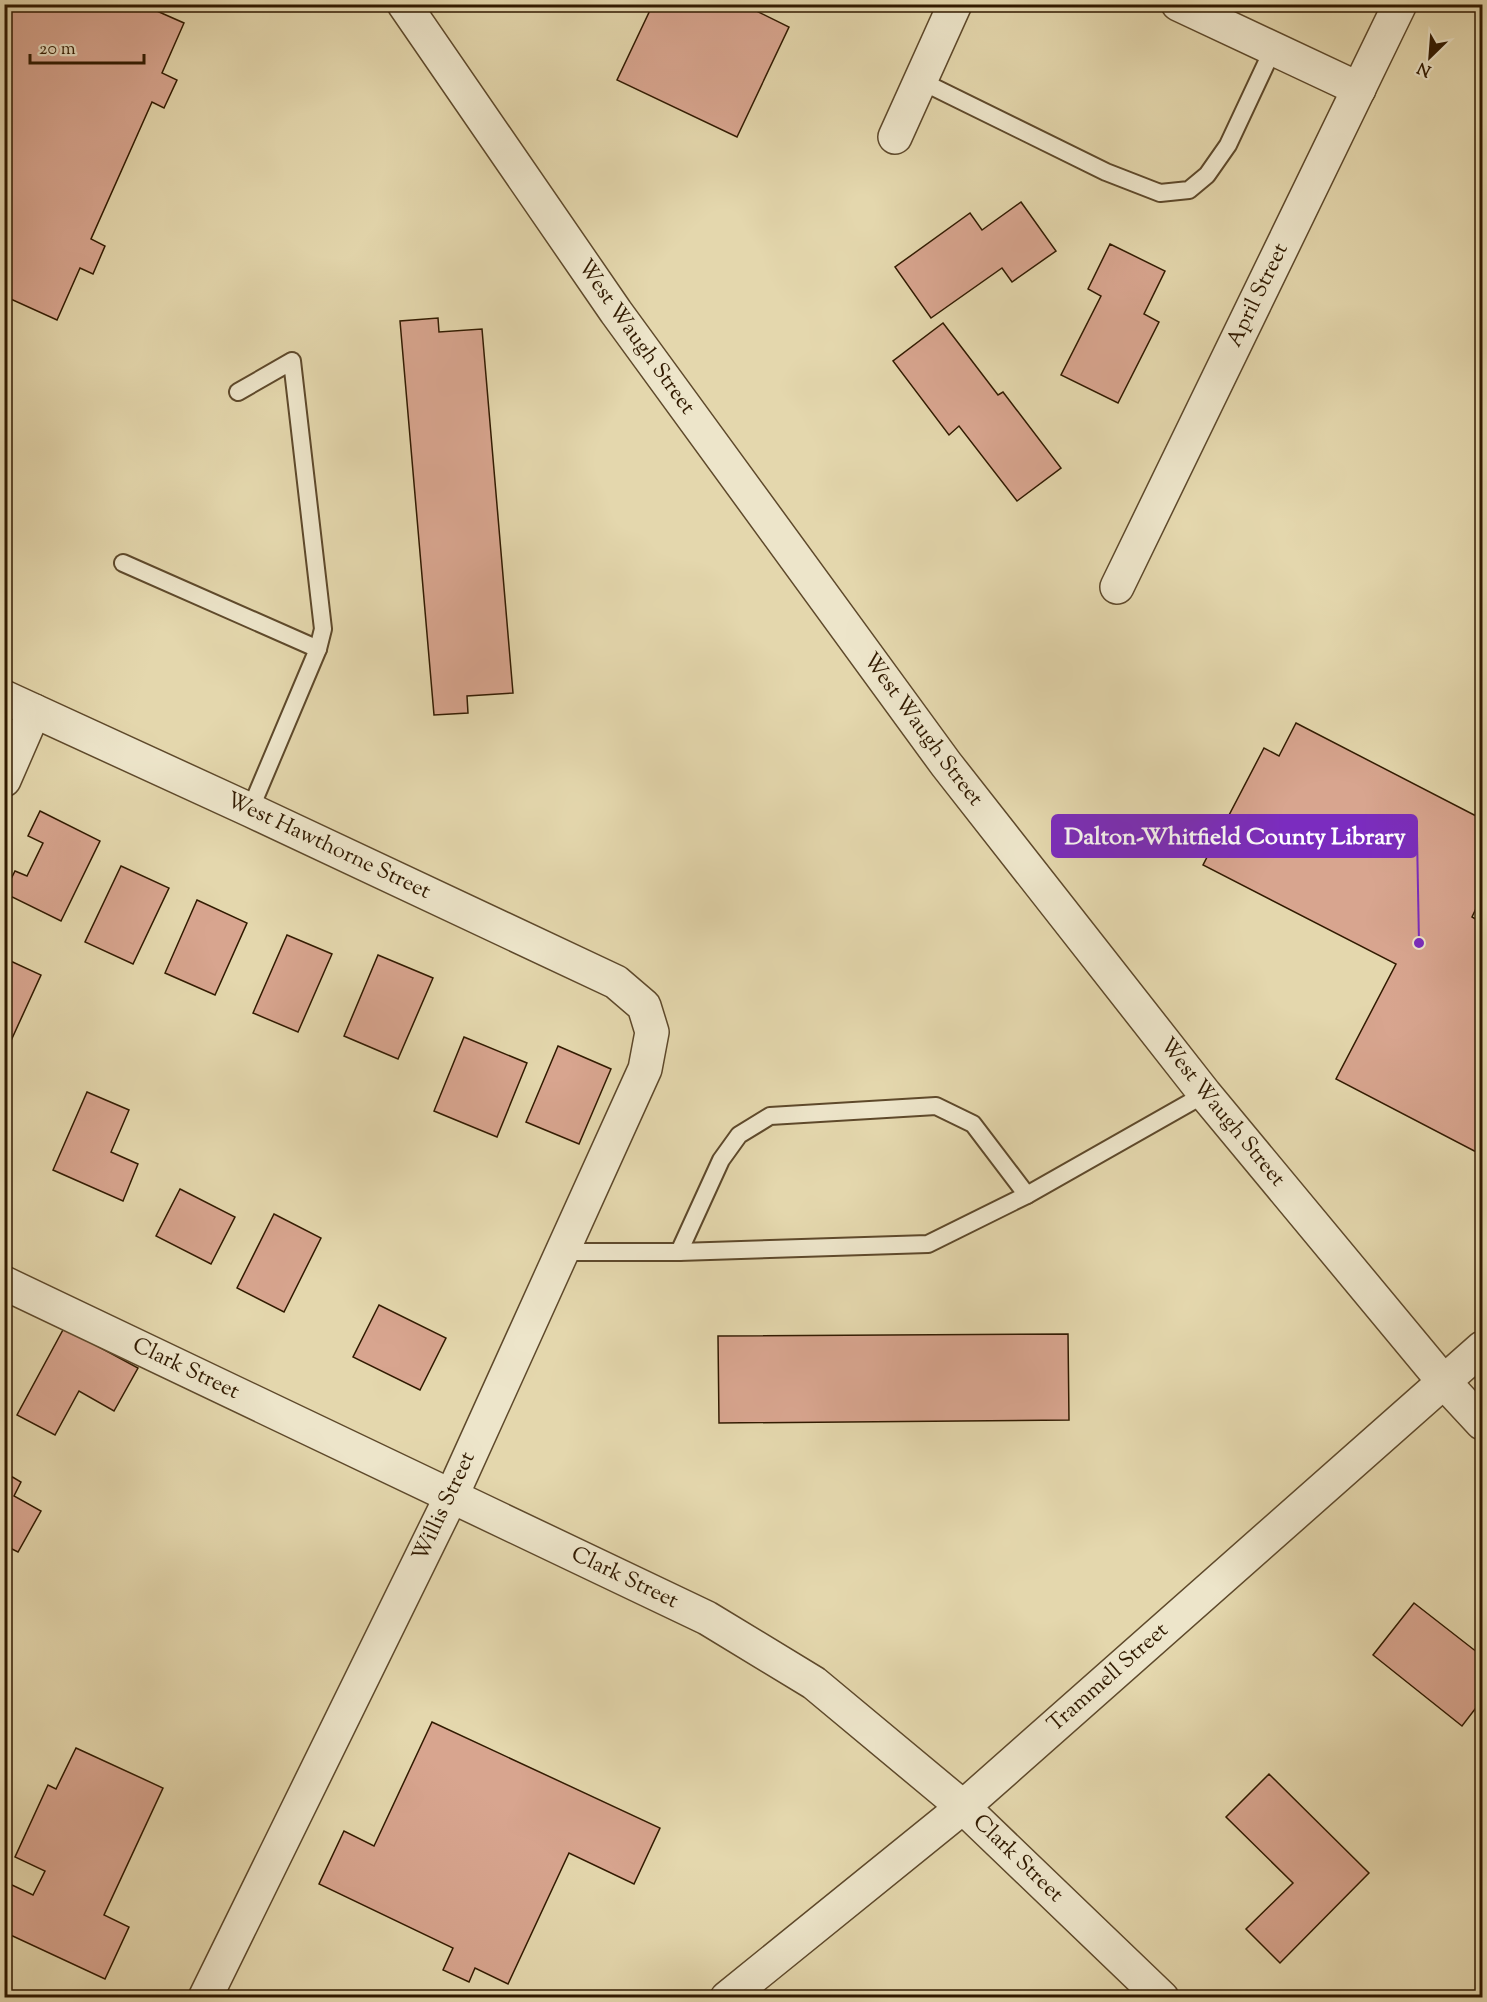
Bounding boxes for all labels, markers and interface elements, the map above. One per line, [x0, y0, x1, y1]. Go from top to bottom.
scale bar [30, 27, 144, 65]
north arrow [1400, 27, 1460, 87]
text: 20 m [39, 37, 76, 63]
text: N [1414, 55, 1435, 81]
street label: April Street [1220, 238, 1298, 353]
street label: West Waugh Street [569, 253, 702, 422]
street label: West Waugh Street [854, 647, 990, 814]
street label: West Hawthorne Street [221, 785, 436, 909]
callout: Dalton-Whitfield County Library [1052, 815, 1417, 857]
text: Dalton-Whitfield County Library [1064, 821, 1406, 855]
street label: West Waugh Street [1151, 1031, 1292, 1195]
street label: Clark Street [126, 1330, 245, 1409]
street label: Willis Street [406, 1446, 485, 1567]
street label: Clark Street [565, 1539, 684, 1618]
street label: Trammell Street [1041, 1616, 1177, 1741]
street label: Clark Street [965, 1808, 1070, 1911]

